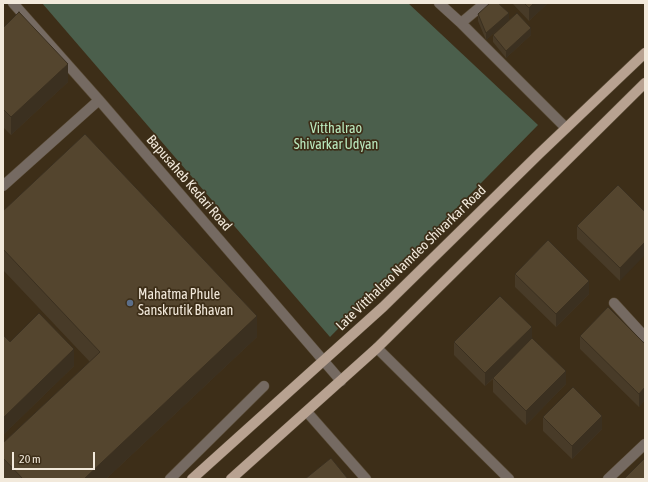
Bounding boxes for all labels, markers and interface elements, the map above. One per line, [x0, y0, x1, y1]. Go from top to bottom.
park label: Vitthalrao Shivarkar Udyan [294, 121, 378, 154]
street label: Bapusaheb Kedari Road [143, 132, 235, 234]
street label: Late Vitthalrao Namdeo Shivarkar Road [333, 182, 489, 334]
place label: Mahatma Phule Sanskrutik Bhavan [138, 287, 233, 320]
marker: Mahatma Phule Sanskrutik Bhavan [125, 298, 135, 308]
scale bar [14, 444, 97, 470]
text: 20 m [19, 452, 41, 466]

